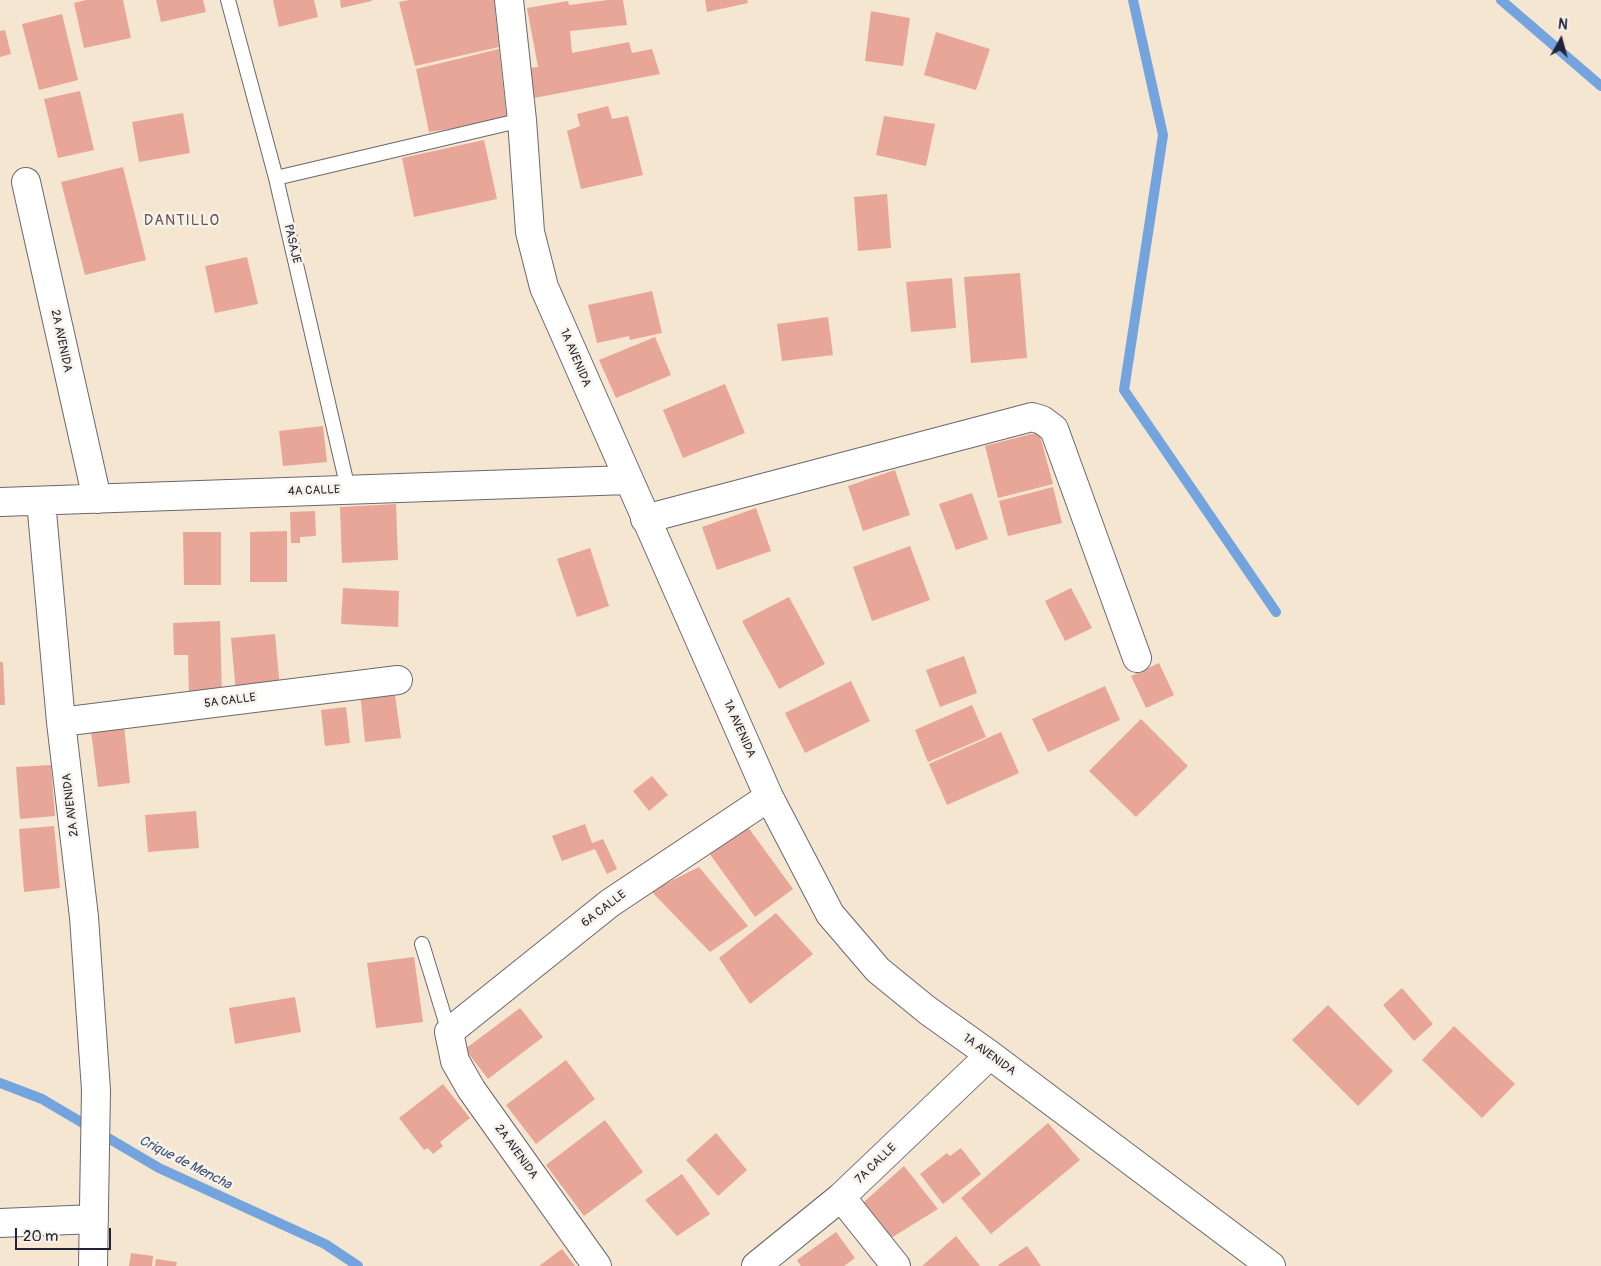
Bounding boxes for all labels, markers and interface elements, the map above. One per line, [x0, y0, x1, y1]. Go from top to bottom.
north arrow [1536, 15, 1586, 65]
text: N [1557, 16, 1569, 34]
district label: DANTILLO [143, 212, 221, 230]
street label: PASAJE [281, 223, 303, 265]
street label: 2A AVENIDA [47, 308, 75, 374]
street label: 1A AVENIDA [556, 327, 594, 389]
street label: 4A CALLE [288, 483, 340, 499]
street label: 5A CALLE [203, 691, 257, 711]
street label: 1A AVENIDA [720, 698, 758, 760]
street label: 2A AVENIDA [60, 772, 82, 838]
street label: 6A CALLE [579, 887, 629, 931]
street label: 1A AVENIDA [960, 1031, 1018, 1079]
street label: 2A AVENIDA [491, 1122, 541, 1182]
water label: Crique de Mencha [136, 1132, 234, 1194]
street label: 7A CALLE [852, 1141, 900, 1187]
scale bar [18, 1218, 114, 1250]
text: 20 m [23, 1227, 58, 1246]

